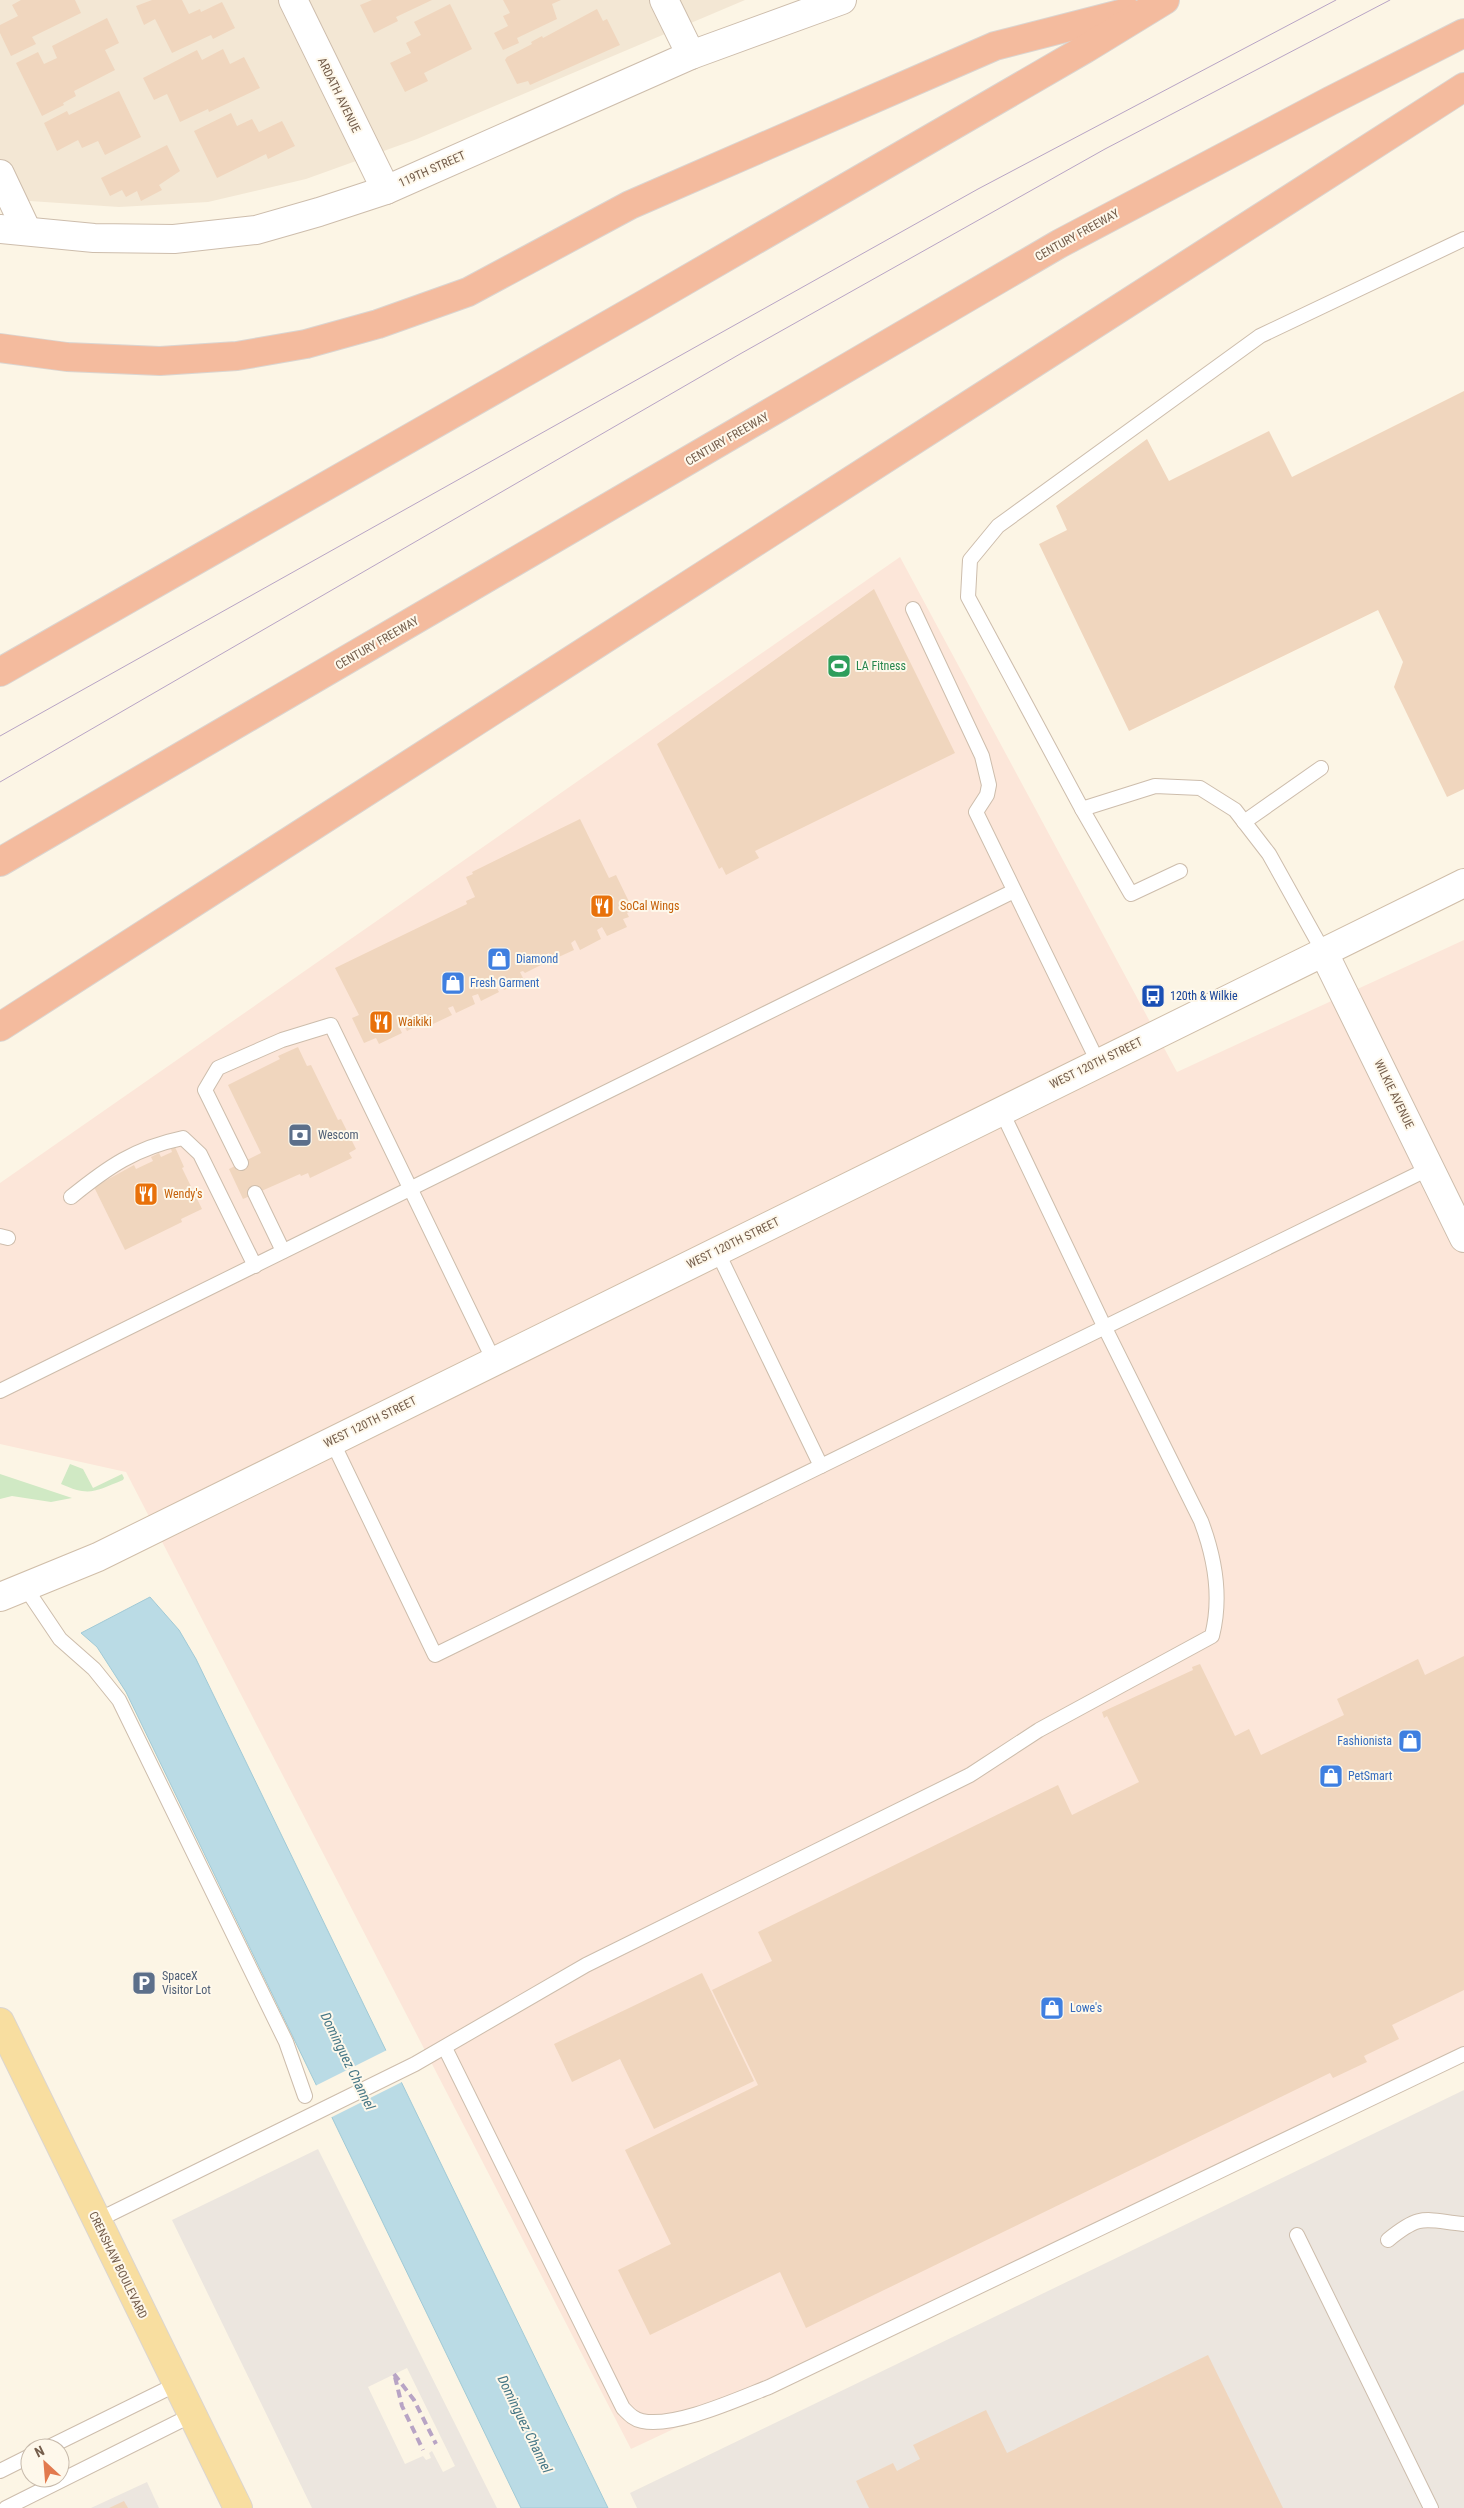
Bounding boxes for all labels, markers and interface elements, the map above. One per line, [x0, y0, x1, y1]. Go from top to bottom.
street label: ARDATH AVENUE [315, 55, 363, 135]
street label: 119TH STREET [397, 148, 467, 190]
street label: CENTURY FREEWAY [1033, 206, 1122, 264]
street label: CENTURY FREEWAY [683, 409, 772, 469]
street label: CENTURY FREEWAY [333, 613, 422, 673]
sports icon: LA Fitness [826, 653, 852, 679]
place label: LA Fitness [856, 659, 906, 673]
restaurant icon: SoCal Wings [589, 893, 615, 919]
place label: SoCal Wings [620, 899, 679, 913]
shop icon: Diamond [486, 946, 512, 972]
place label: Diamond [516, 952, 558, 966]
shop icon: Fresh Garment [440, 970, 466, 996]
place label: Fresh Garment [470, 976, 540, 990]
bus stop icon: 120th & Wilkie [1140, 983, 1166, 1009]
place label: 120th & Wilkie [1170, 989, 1238, 1003]
restaurant icon: Waikiki [368, 1009, 394, 1035]
place label: Waikiki [398, 1015, 432, 1029]
street label: WEST 120TH STREET [1047, 1034, 1145, 1092]
street label: WILKIE AVENUE [1371, 1057, 1417, 1131]
bank icon: Wescom [287, 1122, 313, 1148]
place label: Wescom [318, 1128, 359, 1142]
restaurant icon: Wendy's [133, 1181, 159, 1207]
place label: Wendy's [164, 1187, 203, 1201]
street label: WEST 120TH STREET [684, 1214, 782, 1272]
street label: WEST 120TH STREET [321, 1393, 419, 1451]
shop icon: Fashionista [1397, 1728, 1423, 1754]
place label: Fashionista [1337, 1734, 1392, 1748]
shop icon: PetSmart [1318, 1763, 1344, 1789]
place label: PetSmart [1348, 1769, 1393, 1783]
place label: SpaceX Visitor Lot [162, 1969, 211, 1997]
parking icon: SpaceX Visitor Lot [131, 1970, 157, 1996]
shop icon: Lowe's [1039, 1995, 1065, 2021]
place label: Lowe's [1070, 2001, 1102, 2015]
water label: Dominguez Channel [317, 2010, 379, 2113]
street label: CRENSHAW BOULEVARD [86, 2209, 150, 2321]
water label: Dominguez Channel [494, 2373, 556, 2476]
north arrow [20, 2438, 70, 2488]
text: N [32, 2442, 47, 2460]

